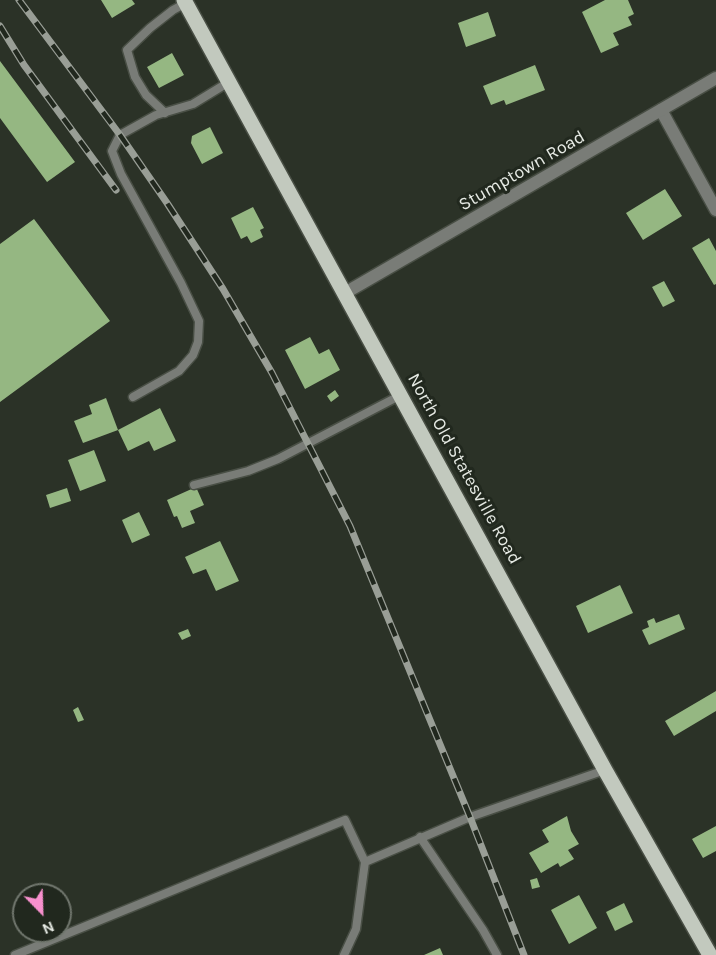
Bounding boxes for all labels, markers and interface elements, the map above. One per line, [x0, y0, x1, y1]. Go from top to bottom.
street label: Stumptown Road [455, 126, 589, 216]
street label: North Old Statesville Road [403, 370, 525, 568]
north arrow [12, 883, 72, 943]
text: N [39, 917, 57, 939]

